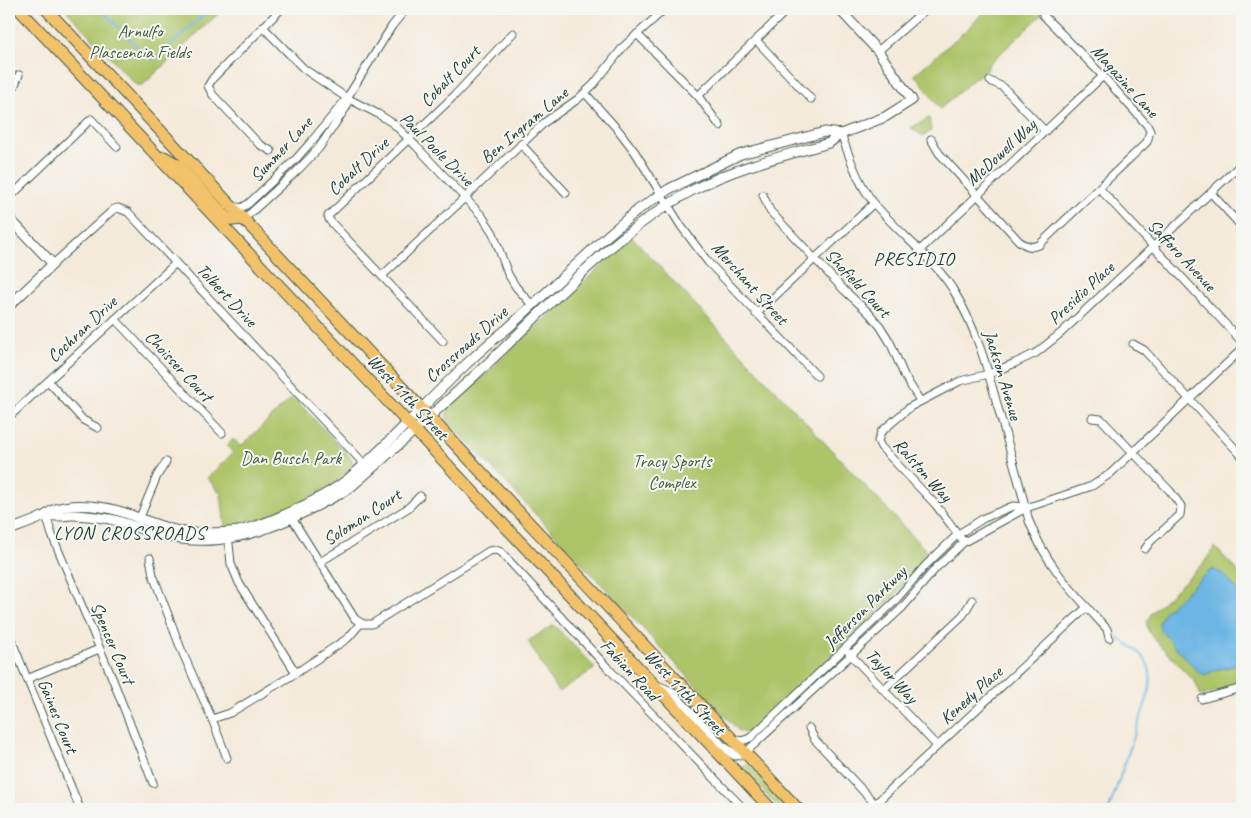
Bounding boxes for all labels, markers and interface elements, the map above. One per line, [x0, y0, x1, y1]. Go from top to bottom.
park label: Arnulfo Plascencia Fields [89, 20, 193, 63]
street label: Cobalt Court [415, 39, 486, 111]
street label: Magazine Lane [1087, 40, 1164, 123]
street label: Ben Ingram Lane [476, 81, 573, 168]
street label: Paul Poole Drive [395, 107, 479, 191]
street label: Summer Lane [245, 111, 318, 186]
street label: McDowell Way [961, 113, 1042, 190]
street label: Cobalt Drive [323, 131, 394, 200]
street label: Safforo Avenue [1143, 214, 1222, 296]
street label: Merchant Street [707, 237, 794, 331]
street label: Shofield Court [821, 244, 897, 324]
district label: PRESIDIO [873, 247, 956, 271]
street label: Presidio Place [1043, 256, 1119, 329]
street label: Tolbert Drive [192, 259, 263, 332]
street label: Cochran Drive [42, 290, 122, 367]
street label: Crossroads Drive [420, 300, 513, 387]
street label: Choisser Court [140, 326, 220, 408]
street label: Jackson Avenue [979, 327, 1027, 424]
street label: West 11th Street [363, 350, 455, 446]
street label: Ralston Way [889, 434, 958, 508]
park label: Dan Busch Park [241, 447, 343, 469]
park label: Tracy Sports Complex [633, 450, 713, 493]
street label: Solomon Court [319, 483, 407, 550]
district label: LYON CROSSROADS [54, 521, 209, 545]
street label: Jefferson Parkway [818, 559, 913, 654]
street label: Spencer Court [86, 599, 141, 690]
street label: Fabian Road [596, 634, 666, 708]
street label: Taylor Way [861, 644, 924, 709]
street label: West 11th Street [640, 645, 732, 741]
street label: Kenedy Place [935, 660, 1008, 729]
street label: Gaines Court [33, 676, 84, 758]

